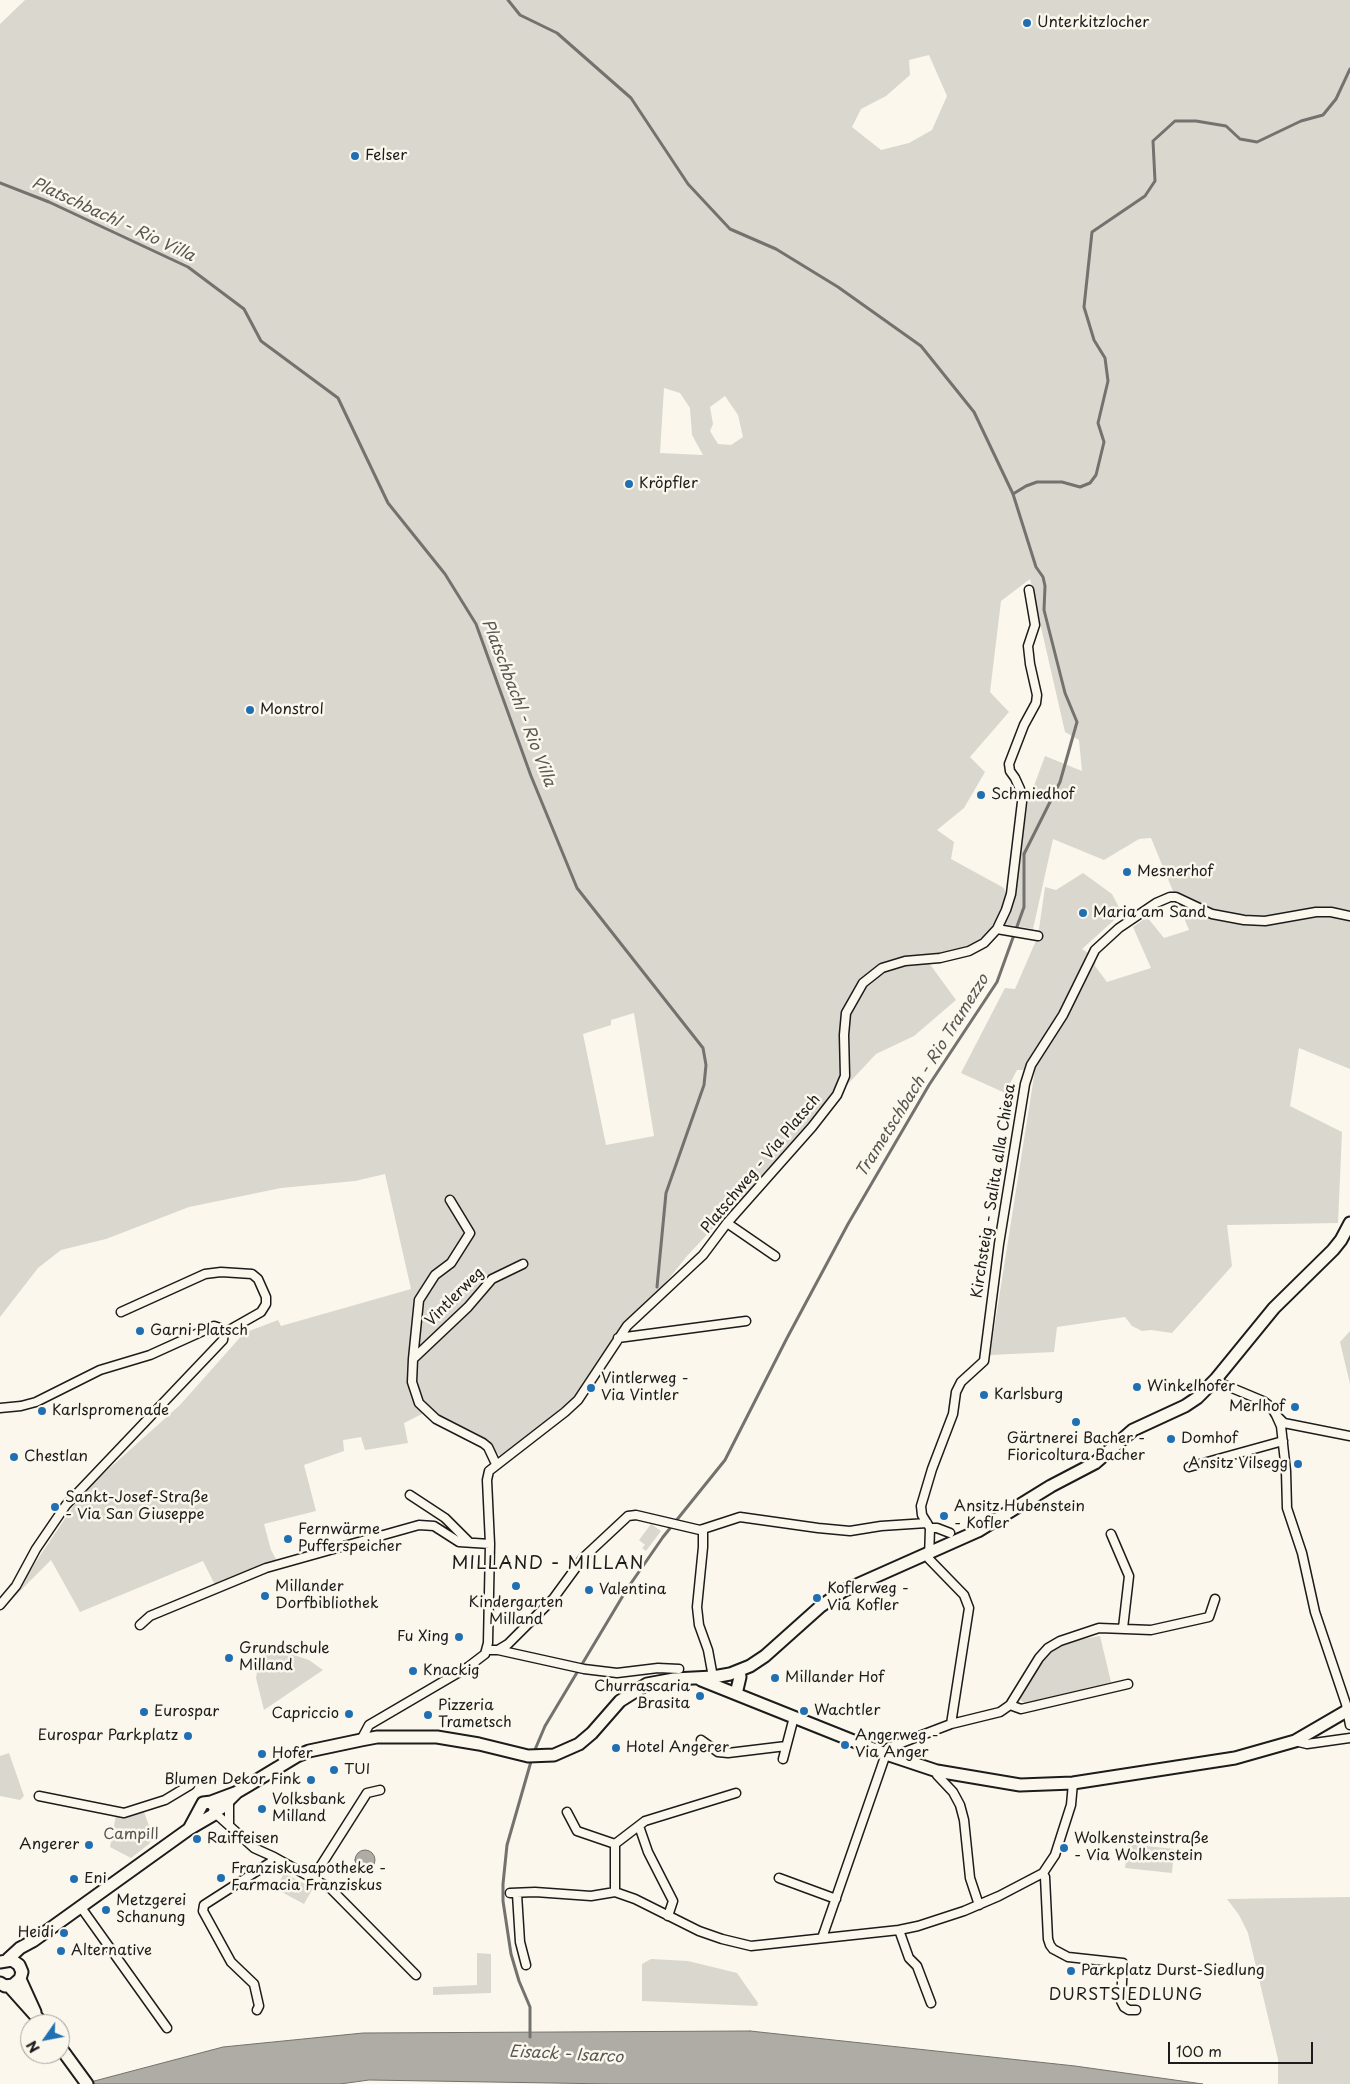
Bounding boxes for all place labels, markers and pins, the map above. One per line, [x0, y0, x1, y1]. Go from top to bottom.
place label: Unterkitzlocher [1037, 14, 1149, 32]
marker: Unterkitzlocher [1021, 17, 1033, 29]
place label: Felser [365, 147, 407, 165]
marker: Felser [349, 150, 361, 162]
place label: Kröpfler [639, 475, 698, 493]
marker: Kröpfler [623, 478, 635, 490]
place label: Monstrol [260, 701, 324, 719]
marker: Monstrol [244, 704, 256, 716]
place label: Schmiedhof [991, 786, 1075, 804]
marker: Schmiedhof [975, 789, 987, 801]
place label: Mesnerhof [1137, 863, 1213, 881]
marker: Mesnerhof [1121, 866, 1133, 878]
place label: Maria am Sand [1093, 904, 1206, 922]
marker: Maria am Sand [1077, 907, 1089, 919]
place label: Garni Platsch [150, 1322, 248, 1340]
marker: Garni Platsch [134, 1325, 146, 1337]
place label: Vintlerweg - Via Vintler [601, 1370, 689, 1405]
place label: Winkelhofer [1147, 1378, 1235, 1396]
marker: Winkelhofer [1131, 1381, 1143, 1393]
marker: Vintlerweg - Via Vintler [585, 1382, 597, 1394]
place label: Karlsburg [994, 1386, 1063, 1404]
marker: Karlsburg [978, 1389, 990, 1401]
place label: Merlhof [1229, 1398, 1285, 1416]
marker: Merlhof [1289, 1401, 1301, 1413]
place label: Karlspromenade [52, 1402, 169, 1420]
marker: Karlspromenade [36, 1405, 48, 1417]
marker: Gärtnerei Bacher - Fioricoltura Bacher [1070, 1416, 1082, 1428]
place label: Gärtnerei Bacher - Fioricoltura Bacher [1007, 1430, 1145, 1465]
place label: Domhof [1181, 1430, 1238, 1448]
marker: Domhof [1165, 1433, 1177, 1445]
place label: Chestlan [24, 1448, 88, 1466]
marker: Chestlan [8, 1451, 20, 1463]
place label: Ansitz Vilsegg [1188, 1455, 1288, 1473]
marker: Ansitz Vilsegg [1292, 1458, 1304, 1470]
place label: Sankt-Josef-Straße - Via San Giuseppe [65, 1489, 208, 1524]
place label: Ansitz Hubenstein - Kofler [954, 1498, 1085, 1533]
marker: Sankt-Josef-Straße - Via San Giuseppe [49, 1501, 61, 1513]
marker: Ansitz Hubenstein - Kofler [938, 1510, 950, 1522]
place label: Fernwärme Pufferspeicher [298, 1521, 402, 1556]
marker: Fernwärme Pufferspeicher [282, 1533, 294, 1545]
place label: Millander Dorfbibliothek [275, 1578, 378, 1613]
marker: Kindergarten Milland [510, 1580, 522, 1592]
place label: Koflerweg - Via Kofler [827, 1580, 909, 1615]
place label: Valentina [599, 1581, 666, 1599]
marker: Valentina [583, 1584, 595, 1596]
marker: Millander Dorfbibliothek [259, 1590, 271, 1602]
marker: Koflerweg - Via Kofler [811, 1592, 823, 1604]
place label: Kindergarten Milland [469, 1594, 563, 1629]
place label: Fu Xing [397, 1628, 449, 1646]
marker: Fu Xing [453, 1631, 465, 1643]
place label: Grundschule Milland [239, 1640, 330, 1675]
marker: Grundschule Milland [223, 1652, 235, 1664]
place label: Knackig [423, 1662, 480, 1680]
marker: Knackig [407, 1665, 419, 1677]
place label: Millander Hof [785, 1669, 884, 1687]
marker: Millander Hof [769, 1672, 781, 1684]
place label: Churrascaria Brasita [594, 1678, 690, 1713]
marker: Churrascaria Brasita [694, 1690, 706, 1702]
place label: Pizzeria Trametsch [438, 1697, 512, 1732]
place label: Wachtler [814, 1702, 880, 1720]
place label: Eurospar [154, 1703, 219, 1721]
place label: Capriccio [272, 1705, 339, 1723]
marker: Wachtler [798, 1705, 810, 1717]
marker: Eurospar [138, 1706, 150, 1718]
marker: Capriccio [343, 1708, 355, 1720]
marker: Pizzeria Trametsch [422, 1709, 434, 1721]
place label: Eurospar Parkplatz [38, 1727, 178, 1745]
place label: Angerweg - Via Anger [855, 1727, 939, 1762]
marker: Eurospar Parkplatz [182, 1730, 194, 1742]
place label: Hotel Angerer [626, 1739, 729, 1757]
marker: Angerweg - Via Anger [839, 1739, 851, 1751]
marker: Hotel Angerer [610, 1742, 622, 1754]
place label: Hofer [272, 1745, 313, 1763]
marker: Hofer [256, 1748, 268, 1760]
place label: TUI [344, 1761, 370, 1779]
marker: TUI [328, 1764, 340, 1776]
place label: Blumen Dekor Fink [164, 1771, 301, 1789]
marker: Blumen Dekor Fink [305, 1774, 317, 1786]
place label: Volksbank Milland [272, 1791, 346, 1826]
marker: Volksbank Milland [256, 1803, 268, 1815]
place label: Raiffeisen [207, 1830, 279, 1848]
place label: Wolkensteinstraße - Via Wolkenstein [1074, 1830, 1209, 1865]
marker: Raiffeisen [191, 1833, 203, 1845]
place label: Angerer [19, 1836, 79, 1854]
marker: Angerer [83, 1839, 95, 1851]
marker: Wolkensteinstraße - Via Wolkenstein [1058, 1842, 1070, 1854]
place label: Franziskusapotheke - Farmacia Franziskus [231, 1860, 386, 1895]
place label: Eni [84, 1870, 107, 1888]
marker: Franziskusapotheke - Farmacia Franziskus [215, 1872, 227, 1884]
marker: Eni [68, 1873, 80, 1885]
place label: Metzgerei Schanung [116, 1892, 186, 1927]
marker: Metzgerei Schanung [100, 1904, 112, 1916]
place label: Heidi [18, 1924, 54, 1942]
marker: Heidi [58, 1927, 70, 1939]
place label: Alternative [71, 1942, 152, 1960]
marker: Alternative [55, 1945, 67, 1957]
place label: Parkplatz Durst-Siedlung [1081, 1962, 1265, 1980]
marker: Parkplatz Durst-Siedlung [1065, 1965, 1077, 1977]

